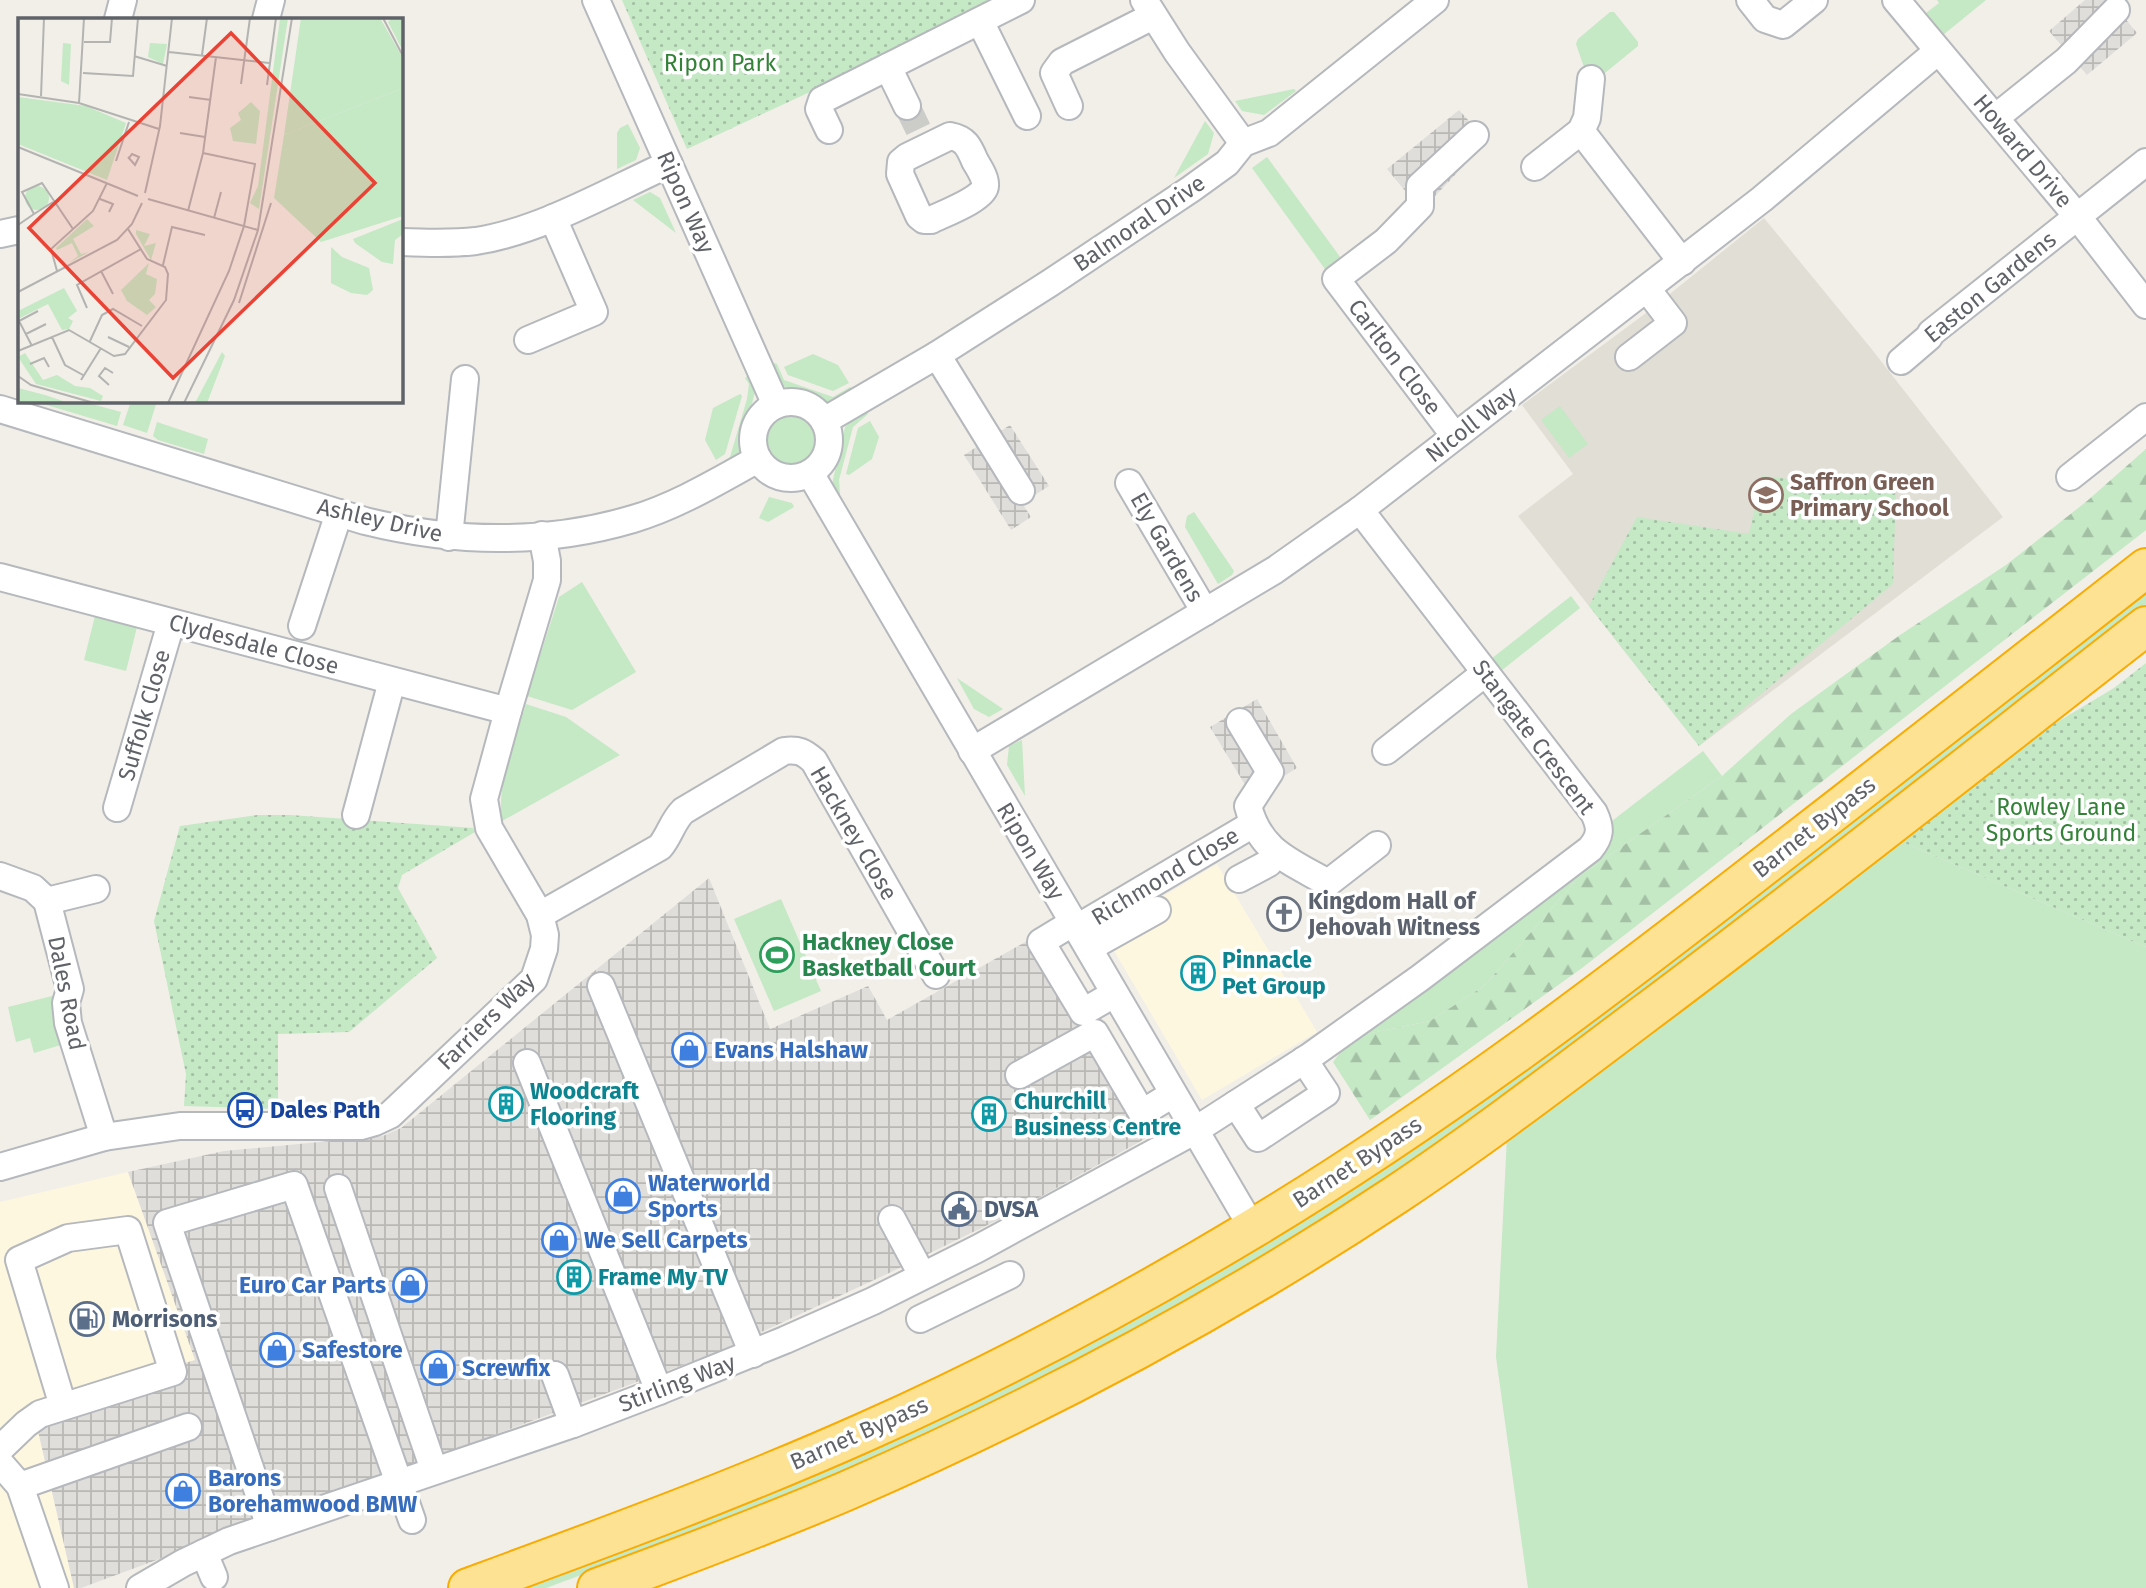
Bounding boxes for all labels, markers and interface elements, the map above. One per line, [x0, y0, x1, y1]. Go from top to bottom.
inset map [18, 18, 402, 402]
park label: Ripon Park [664, 49, 776, 77]
street label: Howard Drive [1967, 88, 2079, 214]
street label: Ripon Way [651, 147, 721, 258]
street label: Balmoral Drive [1068, 169, 1210, 277]
street label: Easton Gardens [1918, 225, 2062, 349]
street label: Carlton Close [1342, 294, 1448, 420]
street label: Nicoll Way [1420, 379, 1523, 468]
place label: Saffron Green Primary School [1790, 468, 1949, 522]
school or university icon: Saffron Green Primary School [1747, 476, 1785, 514]
street label: Ely Gardens [1124, 487, 1210, 607]
street label: Ashley Drive [315, 492, 445, 548]
street label: Clydesdale Close [166, 608, 342, 680]
street label: Suffolk Close [112, 646, 176, 784]
street label: Stangate Crescent [1467, 654, 1602, 820]
street label: Hackney Close [804, 761, 904, 905]
street label: Barnet Bypass [1747, 770, 1881, 884]
park label: Rowley Lane Sports Ground [1986, 793, 2136, 847]
street label: Ripon Way [991, 797, 1071, 905]
street label: Richmond Close [1086, 821, 1244, 931]
place label: Kingdom Hall of Jehovah Witness [1307, 887, 1480, 941]
church icon: Kingdom Hall of Jehovah Witness [1265, 895, 1303, 933]
place label: Hackney Close Basketball Court [802, 928, 977, 982]
street label: Dales Road [42, 933, 92, 1053]
sports icon: Hackney Close Basketball Court [758, 936, 796, 974]
place label: Pinnacle Pet Group [1222, 946, 1326, 1000]
building icon: Pinnacle Pet Group [1179, 954, 1217, 992]
street label: Farriers Way [431, 966, 541, 1076]
shop icon: Evans Halshaw [670, 1031, 708, 1069]
place label: Evans Halshaw [714, 1036, 869, 1064]
place label: Woodcraft Flooring [530, 1077, 640, 1131]
building icon: Woodcraft Flooring [487, 1085, 525, 1123]
place label: Churchill Business Centre [1014, 1087, 1182, 1141]
bus stop icon: Dales Path [226, 1091, 264, 1129]
building icon: Churchill Business Centre [970, 1095, 1008, 1133]
place label: Dales Path [270, 1096, 380, 1124]
street label: Barnet Bypass [1287, 1110, 1427, 1214]
place label: Waterworld Sports [648, 1169, 770, 1223]
shop icon: Waterworld Sports [604, 1177, 642, 1215]
public building icon: DVSA [940, 1190, 978, 1228]
place label: DVSA [984, 1195, 1039, 1223]
shop icon: We Sell Carpets [540, 1221, 578, 1259]
place label: We Sell Carpets [584, 1226, 748, 1254]
building icon: Frame My TV [555, 1258, 593, 1296]
place label: Frame My TV [598, 1263, 729, 1291]
shop icon: Euro Car Parts [391, 1266, 429, 1304]
place label: Euro Car Parts [239, 1271, 386, 1299]
fuel station icon: Morrisons [68, 1300, 106, 1338]
place label: Morrisons [112, 1305, 217, 1333]
shop icon: Safestore [258, 1331, 296, 1369]
place label: Safestore [302, 1336, 403, 1364]
street label: Stirling Way [615, 1348, 740, 1418]
shop icon: Screwfix [419, 1349, 457, 1387]
place label: Screwfix [462, 1354, 550, 1382]
street label: Barnet Bypass [786, 1390, 932, 1476]
place label: Barons Borehamwood BMW [208, 1464, 418, 1518]
shop icon: Barons Borehamwood BMW [164, 1472, 202, 1510]

